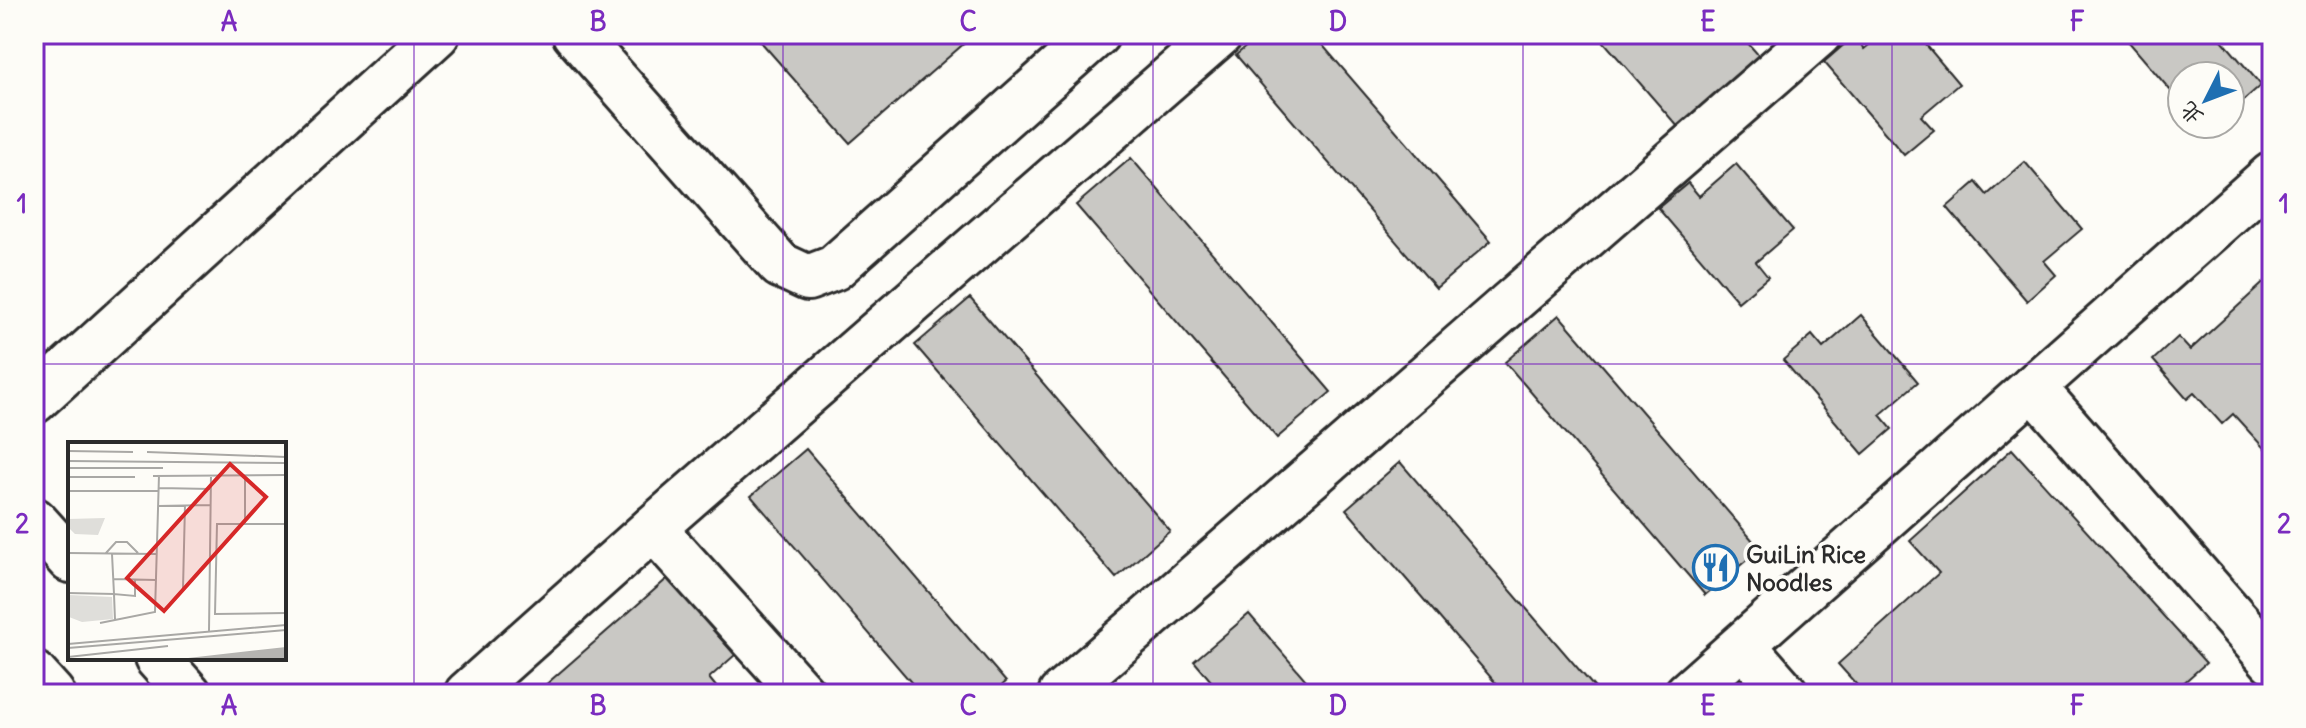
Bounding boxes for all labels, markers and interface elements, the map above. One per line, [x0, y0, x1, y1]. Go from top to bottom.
text: A [221, 5, 238, 38]
text: B [589, 5, 607, 38]
text: C [959, 5, 977, 38]
text: D [1329, 5, 1347, 38]
text: E [1700, 5, 1716, 38]
text: F [2070, 5, 2085, 38]
north arrow [2166, 60, 2246, 140]
text: 北 [2173, 96, 2209, 131]
text: 1 [17, 187, 27, 220]
text: 1 [2279, 187, 2289, 220]
inset map [68, 442, 286, 660]
text: 2 [15, 507, 29, 540]
text: 2 [2277, 507, 2291, 540]
place label: GuiLin Rice Noodles [1746, 539, 1866, 597]
restaurant icon: GuiLin Rice Noodles [1691, 544, 1739, 592]
text: A [221, 689, 238, 722]
text: B [589, 689, 607, 722]
text: C [959, 689, 977, 722]
text: D [1329, 689, 1347, 722]
text: E [1700, 689, 1716, 722]
text: F [2070, 689, 2085, 722]

